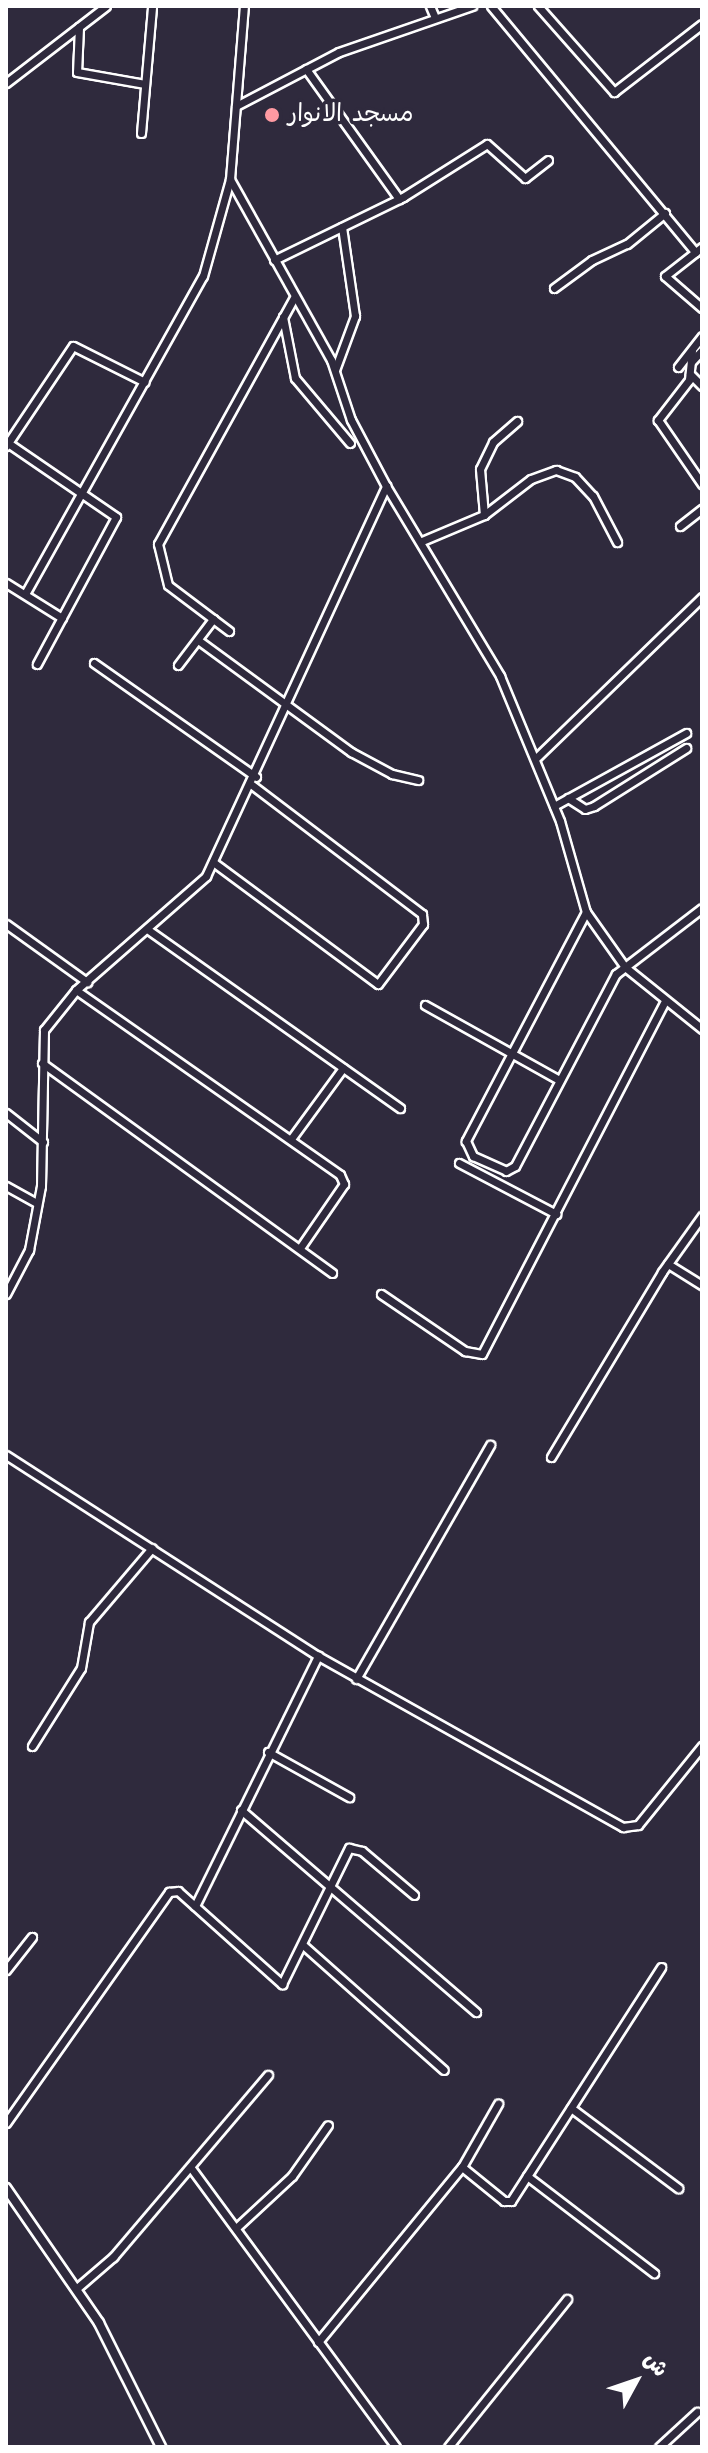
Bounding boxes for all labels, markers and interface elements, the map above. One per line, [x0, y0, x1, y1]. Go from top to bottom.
place label: مسجد الانوار [288, 101, 413, 129]
marker: مسجد الانوار [263, 106, 281, 124]
north arrow [596, 2341, 676, 2421]
text: ش [634, 2345, 676, 2386]

